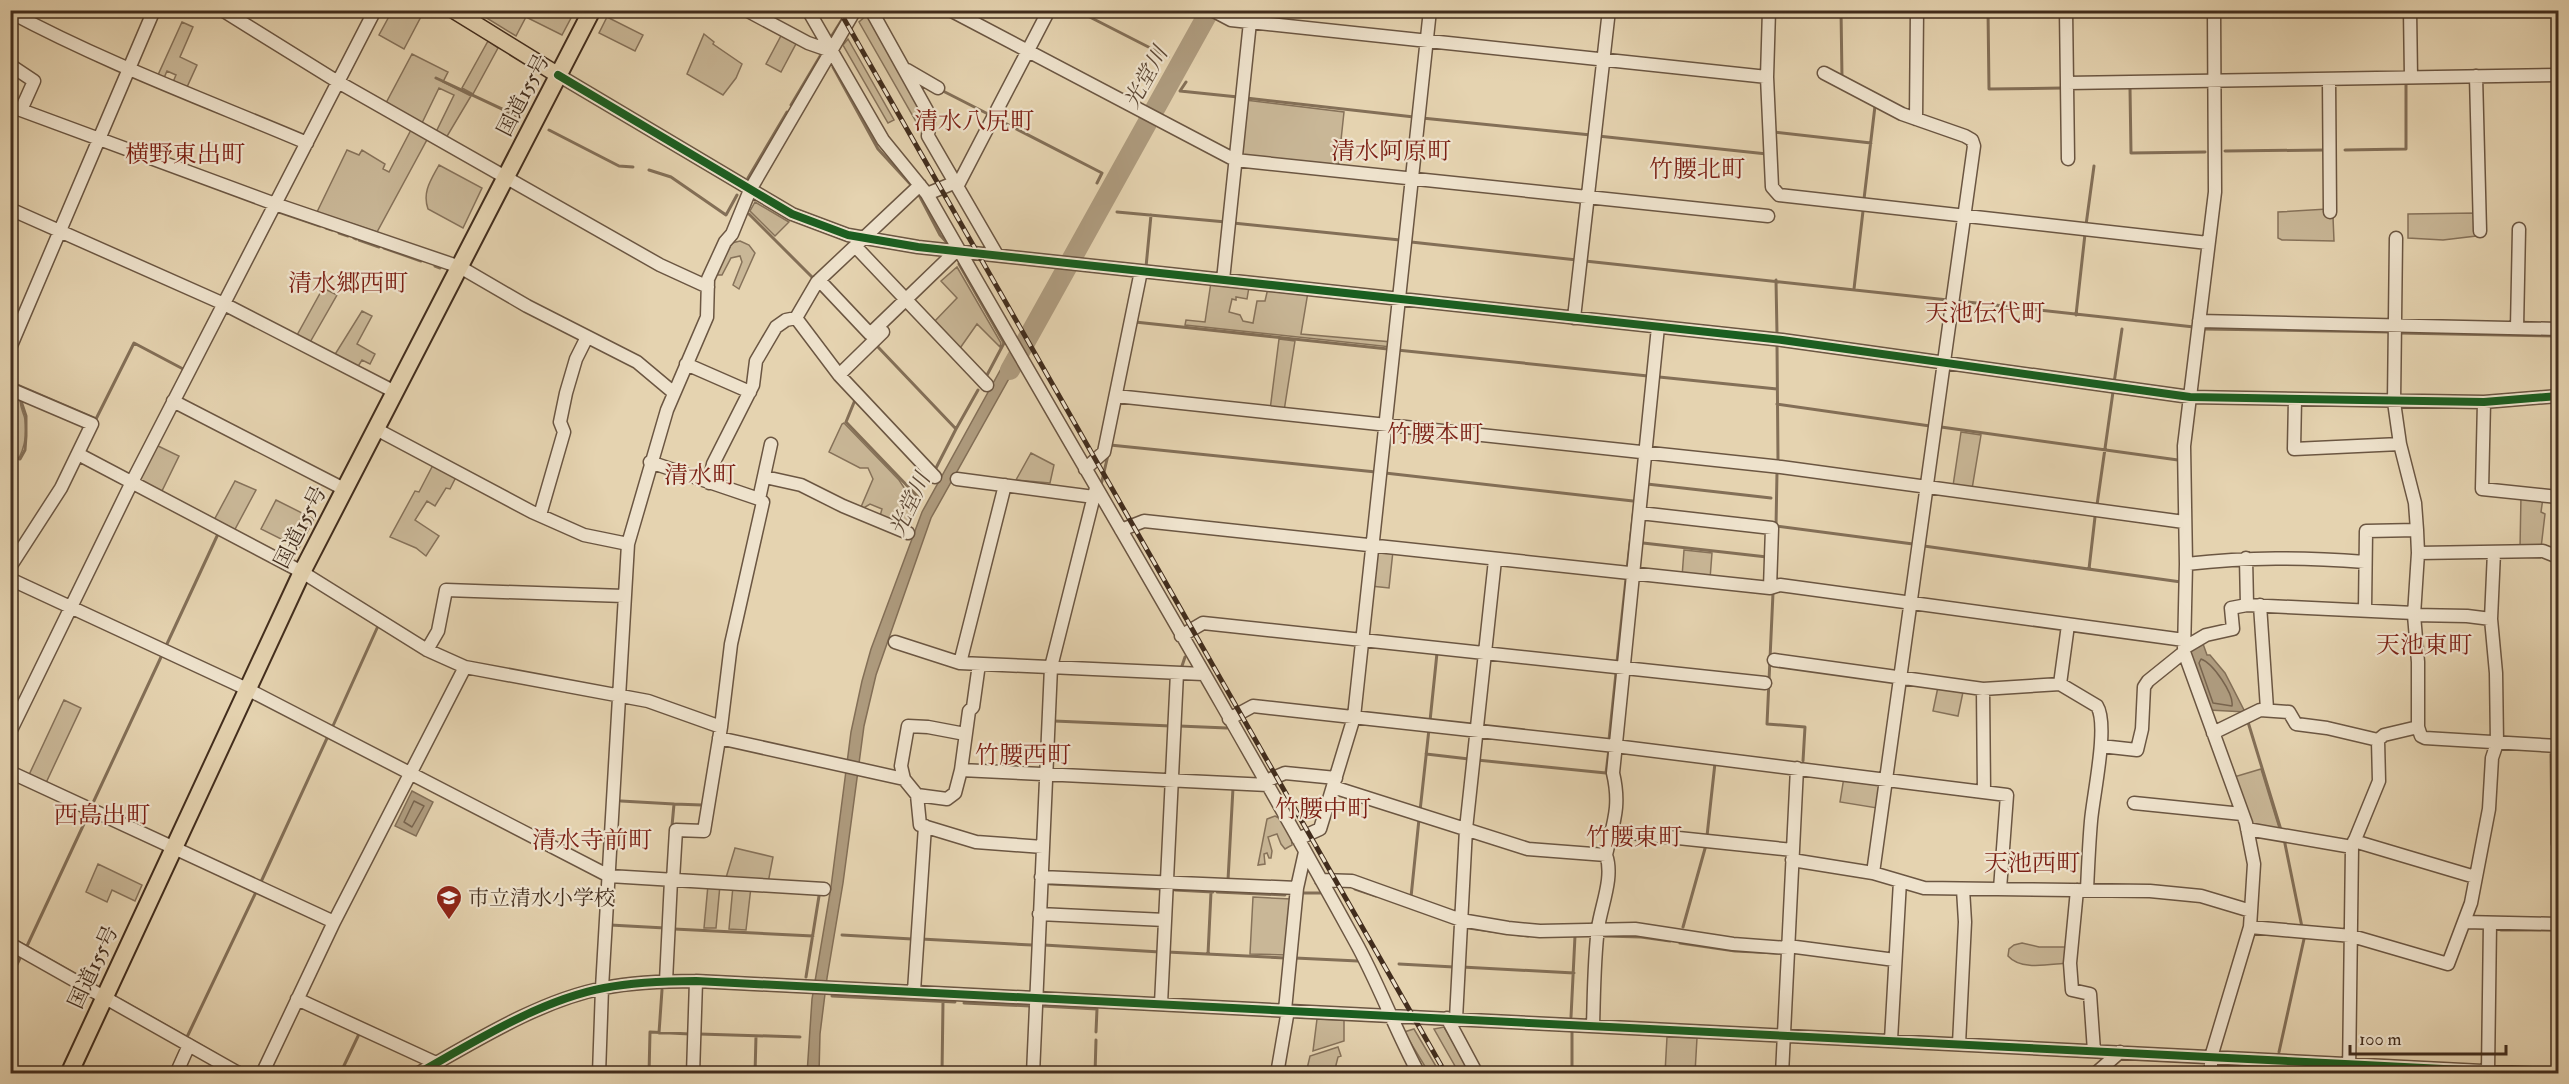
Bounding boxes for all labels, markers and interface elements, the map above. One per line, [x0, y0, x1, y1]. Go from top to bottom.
water label: 光堂川 [1118, 40, 1175, 113]
street label: 国道155号 [491, 49, 556, 141]
district label: 清水八尻町 [914, 106, 1034, 137]
district label: 清水阿原町 [1331, 136, 1451, 167]
district label: 横野東出町 [125, 139, 245, 170]
district label: 竹腰北町 [1649, 154, 1745, 185]
district label: 清水郷西町 [288, 268, 408, 299]
district label: 天池伝代町 [1925, 298, 2045, 329]
district label: 竹腰本町 [1387, 419, 1483, 450]
district label: 清水町 [664, 460, 736, 491]
water label: 光堂川 [883, 467, 937, 540]
street label: 国道155号 [268, 481, 333, 573]
district label: 天池東町 [2376, 630, 2472, 661]
district label: 竹腰西町 [975, 740, 1071, 771]
district label: 竹腰中町 [1275, 794, 1371, 825]
district label: 西島出町 [54, 800, 150, 831]
district label: 竹腰東町 [1586, 822, 1682, 853]
district label: 清水寺前町 [532, 825, 652, 856]
district label: 天池西町 [1984, 848, 2080, 879]
school or university icon: 市立清水小学校 [434, 883, 464, 921]
place label: 市立清水小学校 [468, 885, 615, 912]
street label: 国道155号 [62, 921, 124, 1013]
scale bar [2350, 1018, 2506, 1056]
text: 100 m [2359, 1028, 2402, 1051]

